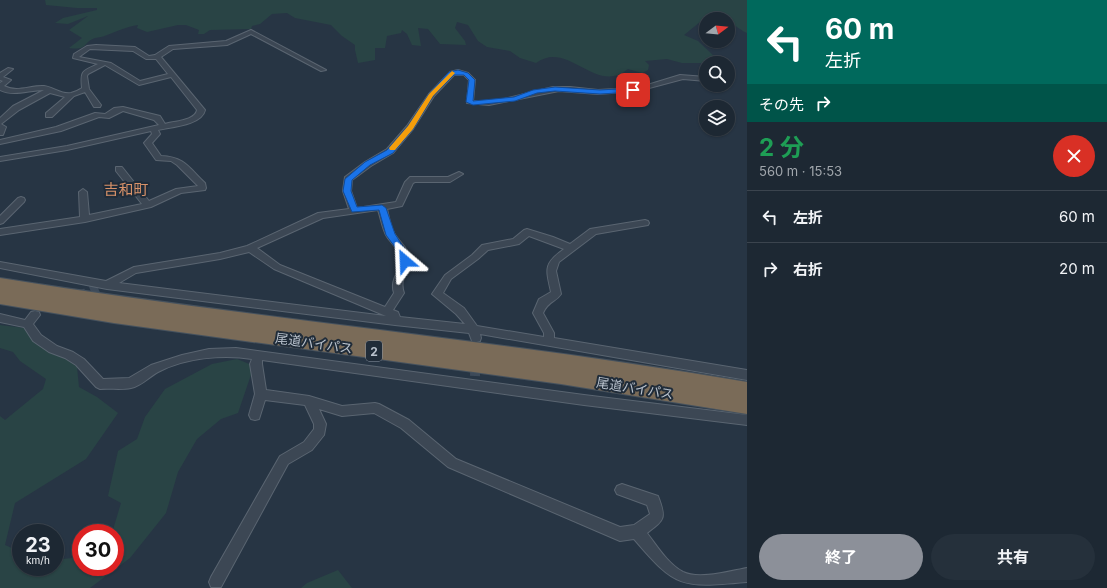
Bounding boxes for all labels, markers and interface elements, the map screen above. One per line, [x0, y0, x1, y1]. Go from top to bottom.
north arrow [699, 12, 735, 48]
map controls [699, 12, 735, 136]
text: 60 m [825, 12, 894, 46]
icon: left [759, 16, 811, 68]
text: 左折 [825, 50, 861, 71]
button: search [699, 56, 735, 92]
pin [616, 73, 650, 107]
icon: arrive [622, 79, 644, 101]
icon: right [812, 92, 834, 114]
text: その先 [759, 95, 804, 114]
button: layers [699, 100, 735, 136]
text: 2 分 [759, 133, 804, 162]
button: close [1053, 135, 1095, 177]
text: 560 m · 15:53 [759, 163, 842, 179]
district label: 吉和町 [103, 180, 149, 199]
icon: left [759, 206, 781, 228]
text: 60 m [1059, 207, 1095, 226]
text: 左折 [793, 208, 823, 227]
position arrow [384, 240, 426, 282]
icon: right [759, 258, 781, 280]
text: 20 m [1059, 259, 1095, 278]
text: 右折 [793, 260, 823, 279]
street label: 尾道バイパス [274, 330, 354, 356]
road number: 2 [366, 341, 382, 361]
street label: 尾道バイパス [595, 374, 675, 402]
speed limit sign: 30 [72, 524, 124, 576]
text: 23 [25, 533, 51, 557]
button: 終了 [759, 534, 923, 580]
button: 共有 [931, 534, 1095, 580]
text: km/h [26, 554, 50, 566]

